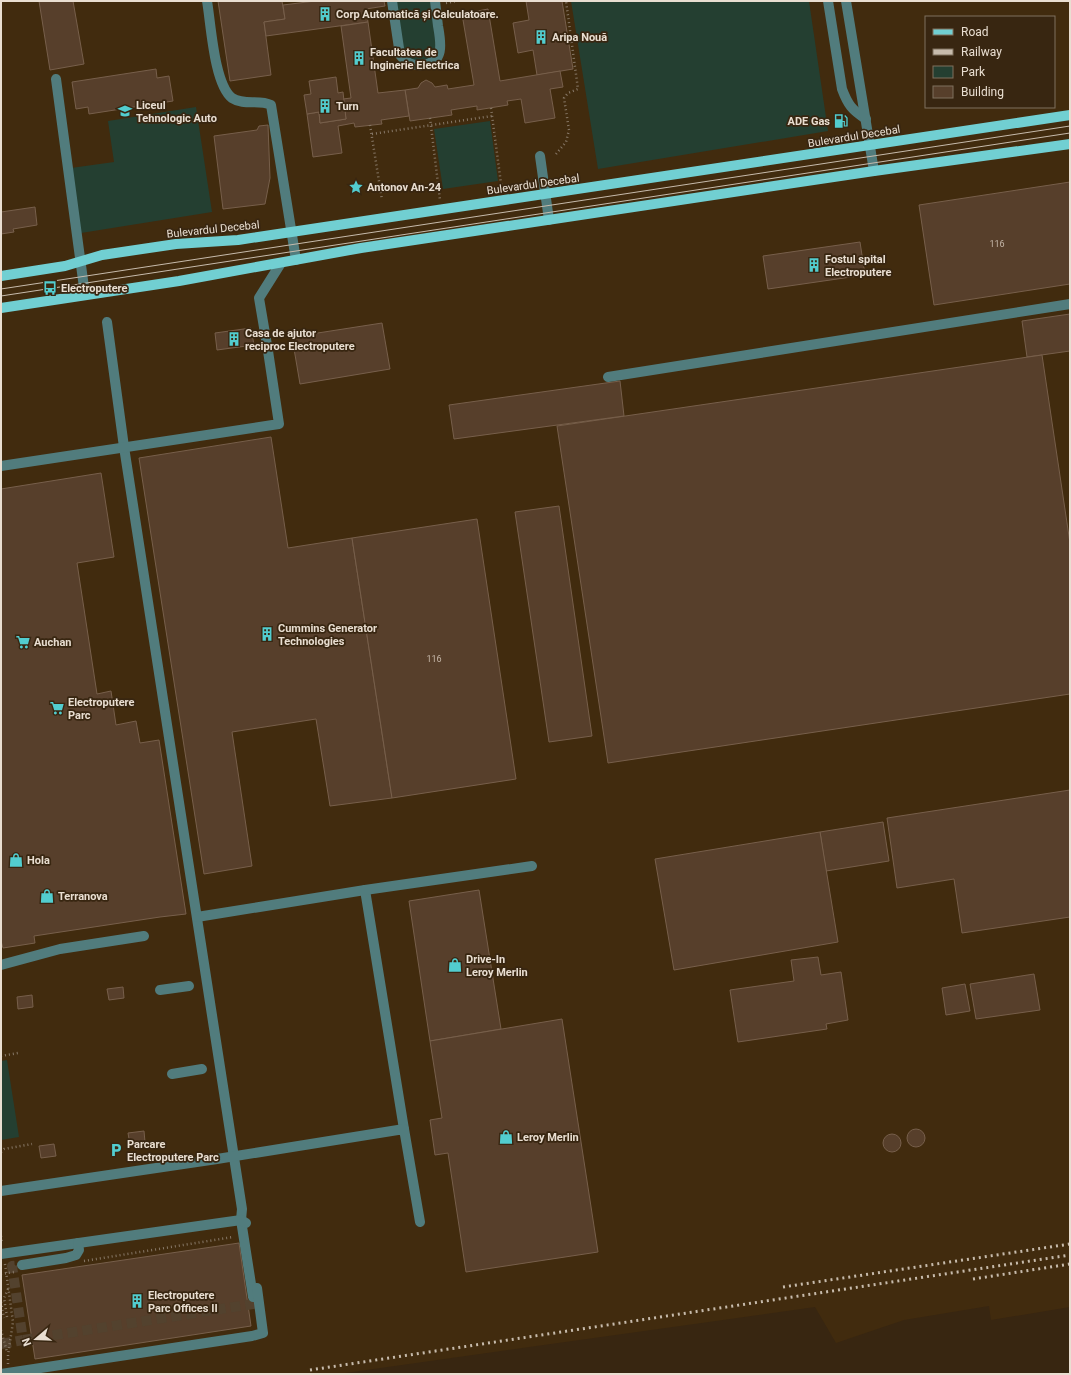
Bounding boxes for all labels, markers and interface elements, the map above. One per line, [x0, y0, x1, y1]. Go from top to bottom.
building icon: Corp Automatică și Calculatoare. [317, 6, 333, 22]
place label: Corp Automatică și Calculatoare. [336, 8, 499, 21]
legend [925, 16, 1055, 108]
text: Road [961, 25, 989, 39]
building icon: Aripa Nouă [533, 29, 549, 45]
place label: Aripa Nouă [552, 31, 607, 44]
text: Railway [961, 45, 1002, 59]
place label: Facultatea de Inginerie Electrica [370, 46, 459, 72]
building icon: Facultatea de Inginerie Electrica [351, 50, 367, 66]
text: Park [961, 65, 986, 79]
text: Building [961, 85, 1004, 99]
building icon: Turn [317, 98, 333, 114]
place label: Liceul Tehnologic Auto [136, 99, 217, 125]
place label: Turn [336, 100, 359, 113]
school or university icon: Liceul Tehnologic Auto [117, 103, 133, 119]
fuel station icon: ADE Gas [833, 113, 849, 129]
place label: ADE Gas [788, 115, 830, 128]
street label: Bulevardul Decebal [807, 123, 901, 150]
street label: Bulevardul Decebal [486, 172, 580, 197]
place icon: Antonov An-24 [348, 179, 364, 195]
place label: Antonov An-24 [367, 181, 442, 194]
street label: Bulevardul Decebal [166, 218, 260, 241]
house number: 116 [989, 239, 1005, 249]
place label: Fostul spital Electroputere [825, 253, 892, 279]
building icon: Fostul spital Electroputere [806, 257, 822, 273]
bus stop icon: Electroputere [42, 280, 58, 296]
place label: Electroputere [61, 282, 128, 295]
place label: Casa de ajutor reciproc Electroputere [245, 327, 355, 353]
building icon: Casa de ajutor reciproc Electroputere [226, 331, 242, 347]
place label: Cummins Generator Technologies [278, 622, 377, 648]
building icon: Cummins Generator Technologies [259, 626, 275, 642]
supermarket icon: Auchan [15, 634, 31, 650]
place label: Auchan [34, 636, 71, 649]
house number: 116 [426, 654, 442, 664]
place label: Electroputere Parc [68, 696, 135, 722]
supermarket icon: Electroputere Parc [49, 700, 65, 716]
shop icon: Hola [8, 852, 24, 868]
place label: Hola [27, 854, 50, 867]
shop icon: Terranova [39, 888, 55, 904]
place label: Terranova [58, 890, 108, 903]
place label: Drive-In Leroy Merlin [466, 953, 528, 979]
shop icon: Drive-In Leroy Merlin [447, 957, 463, 973]
shop icon: Leroy Merlin [498, 1129, 514, 1145]
place label: Leroy Merlin [517, 1131, 579, 1144]
place label: Parcare Electroputere Parc [127, 1138, 219, 1164]
parking icon: Parcare Electroputere Parc [108, 1142, 124, 1158]
place label: Electroputere Parc Offices II [148, 1289, 218, 1315]
building icon: Electroputere Parc Offices II [129, 1293, 145, 1309]
north arrow [16, 1319, 56, 1359]
text: N [20, 1336, 34, 1348]

